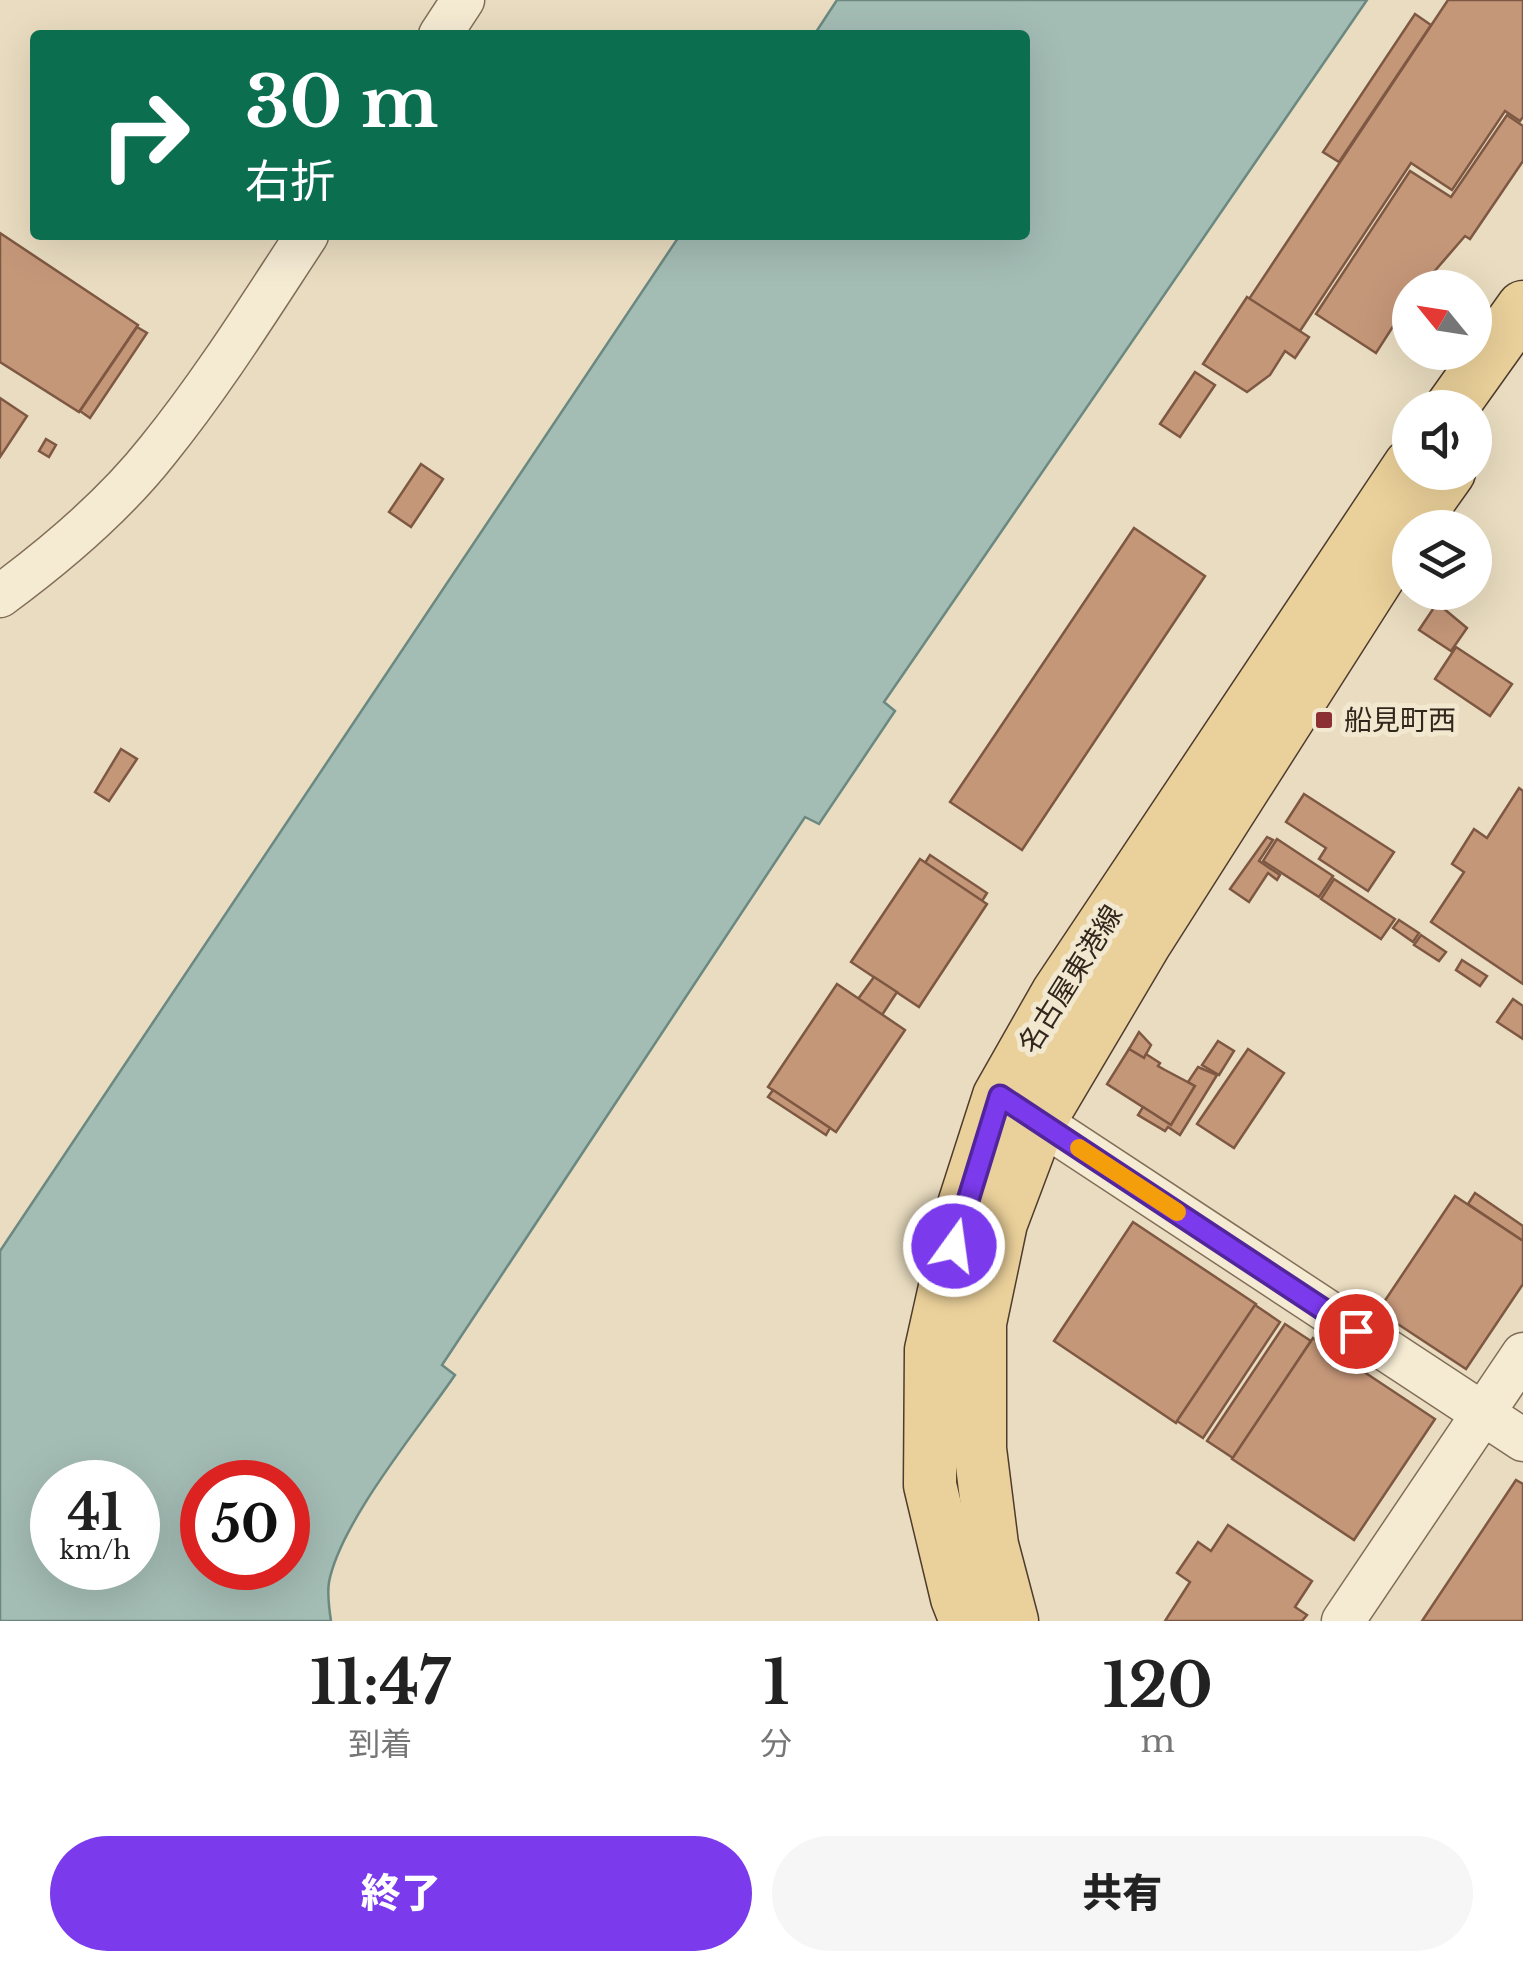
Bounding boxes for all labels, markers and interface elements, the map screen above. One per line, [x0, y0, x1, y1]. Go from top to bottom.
text: 30 m [245, 59, 438, 146]
icon: right [80, 70, 210, 200]
text: 右折 [245, 153, 335, 209]
north arrow [1392, 270, 1492, 370]
map controls [1392, 270, 1492, 610]
button: sound [1392, 390, 1492, 490]
button: layers [1392, 510, 1492, 610]
place label: 船見町西 [1344, 703, 1456, 738]
marker: 船見町西 [1313, 709, 1335, 731]
street label: 名古屋東港線 [1011, 899, 1130, 1060]
position arrow [902, 1194, 1006, 1298]
pin [1314, 1289, 1399, 1374]
icon: arrive [1329, 1304, 1384, 1359]
speed limit sign: 50 [180, 1460, 310, 1590]
text: 41 [68, 1481, 123, 1544]
text: km/h [60, 1535, 130, 1566]
text: 11:47 [310, 1646, 450, 1720]
text: 1 [763, 1646, 789, 1720]
text: 120 [1102, 1649, 1213, 1723]
text: m [1140, 1721, 1175, 1761]
text: 到着 [348, 1724, 412, 1764]
text: 分 [760, 1724, 792, 1764]
button: 終了 [50, 1836, 752, 1951]
button: 共有 [772, 1836, 1473, 1951]

